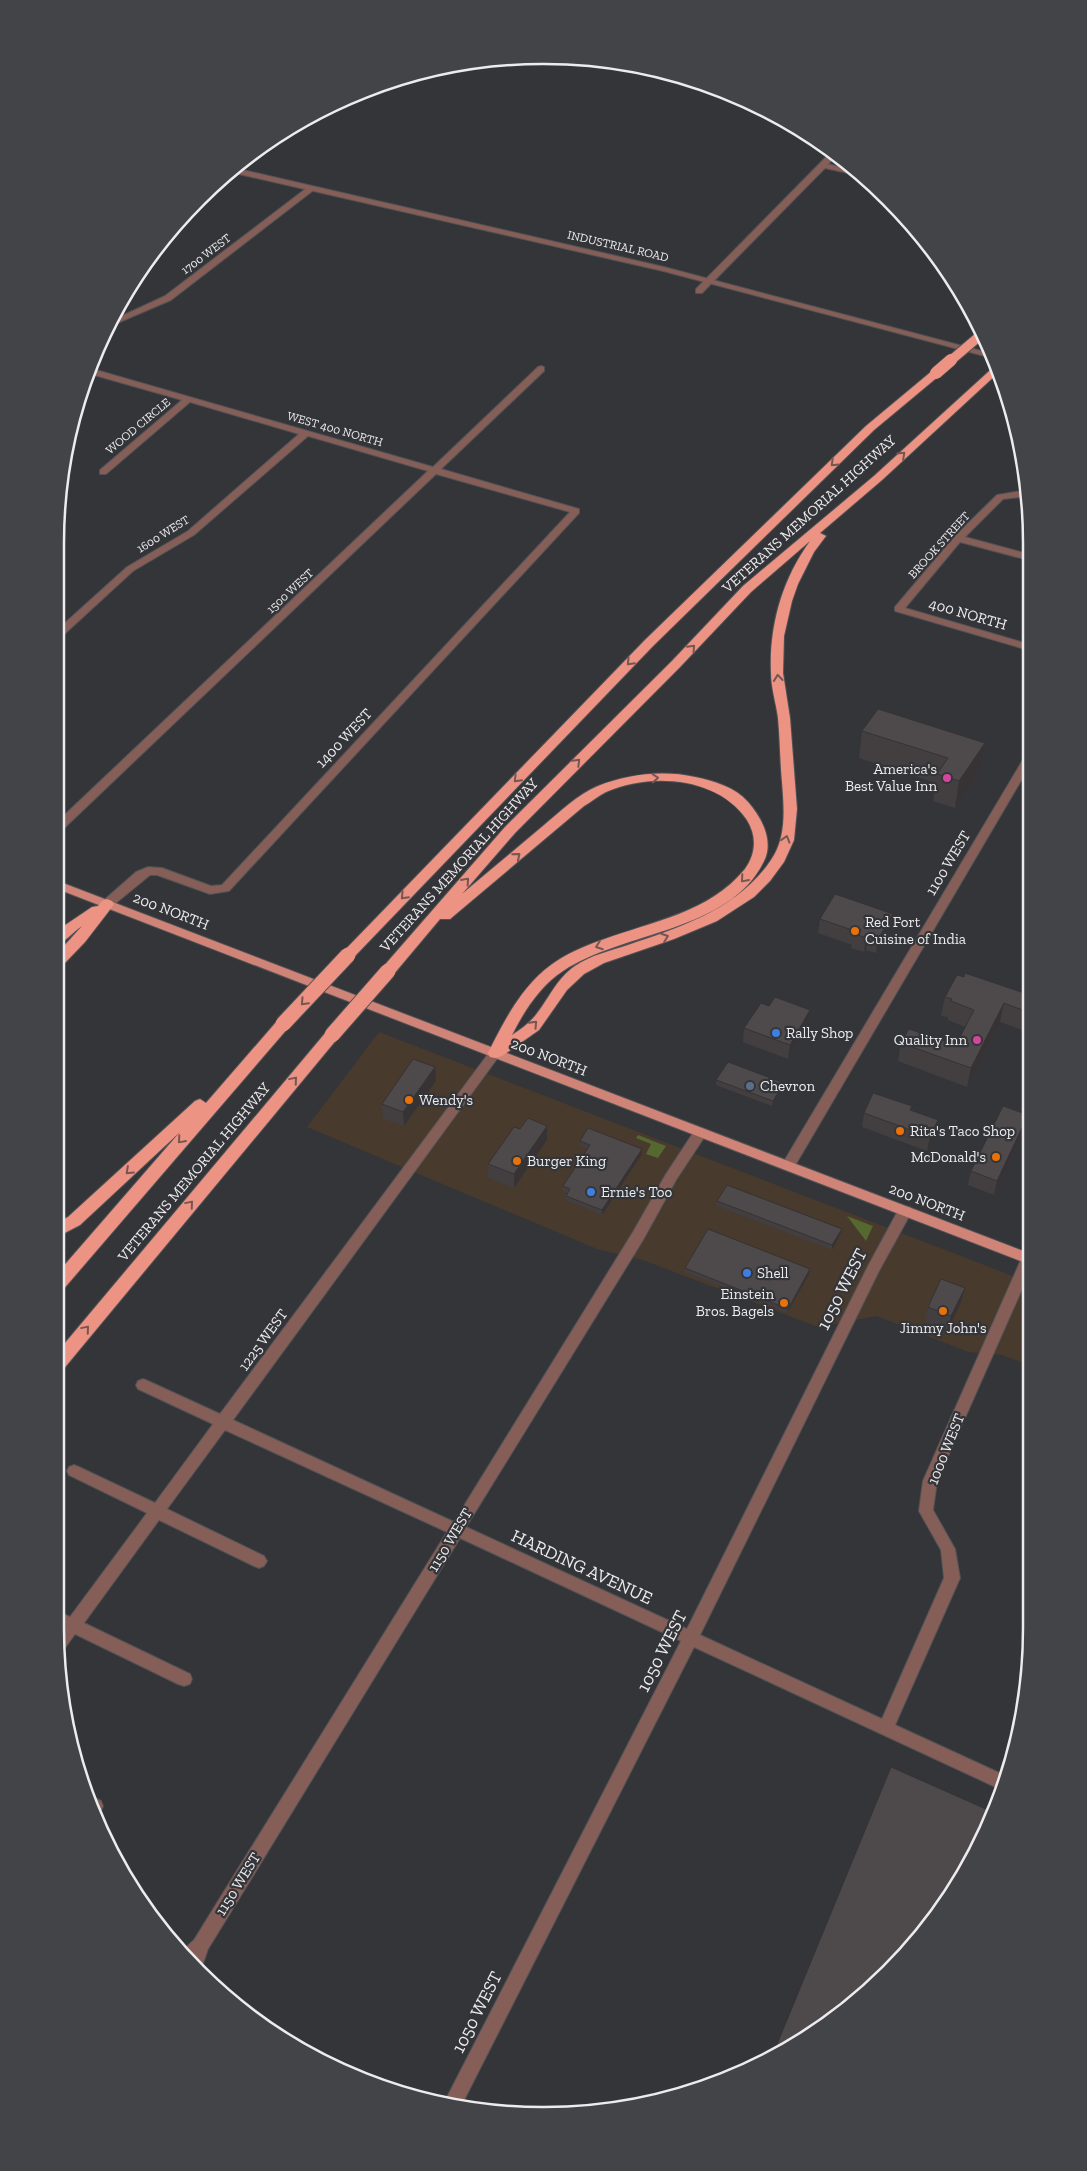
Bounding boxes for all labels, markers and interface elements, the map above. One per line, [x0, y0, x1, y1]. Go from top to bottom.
street label: INDUSTRIAL ROAD [566, 228, 670, 264]
street label: 1700 WEST [178, 231, 234, 277]
street label: WOOD CIRCLE [103, 395, 173, 457]
street label: WEST 400 NORTH [286, 409, 384, 449]
street label: VETERANS MEMORIAL HIGHWAY [718, 431, 900, 597]
one-way arrow [896, 452, 905, 461]
one-way arrow [830, 457, 839, 466]
street label: BROOK STREET [905, 508, 973, 581]
street label: 1600 WEST [134, 512, 192, 556]
street label: 1500 WEST [264, 565, 317, 616]
street label: 400 NORTH [927, 594, 1009, 634]
one-way arrow [686, 644, 695, 653]
one-way arrow [627, 657, 636, 666]
one-way arrow [773, 674, 784, 682]
street label: 1400 WEST [312, 705, 376, 771]
one-way arrow [571, 759, 580, 768]
place label: America's Best Value Inn [845, 760, 937, 795]
marker: America's Best Value Inn [941, 772, 953, 784]
one-way arrow [514, 773, 523, 782]
one-way arrow [651, 773, 659, 784]
street label: VETERANS MEMORIAL HIGHWAY [376, 774, 542, 956]
street label: 1100 WEST [922, 828, 974, 898]
one-way arrow [781, 836, 791, 844]
one-way arrow [511, 854, 520, 862]
one-way arrow [741, 873, 750, 882]
one-way arrow [460, 878, 469, 887]
street label: 200 NORTH [131, 888, 211, 934]
one-way arrow [401, 890, 410, 899]
place label: Red Fort Cuisine of India [865, 913, 966, 948]
marker: Red Fort Cuisine of India [849, 925, 861, 937]
one-way arrow [660, 933, 668, 943]
one-way arrow [595, 940, 603, 950]
one-way arrow [301, 997, 310, 1006]
one-way arrow [528, 1020, 537, 1029]
place label: Rally Shop [786, 1024, 853, 1042]
marker: Rally Shop [770, 1027, 782, 1039]
place label: Quality Inn [894, 1031, 967, 1049]
street label: 200 NORTH [509, 1034, 589, 1080]
marker: Quality Inn [971, 1034, 983, 1046]
one-way arrow [289, 1076, 298, 1085]
place label: Chevron [760, 1077, 816, 1095]
street label: VETERANS MEMORIAL HIGHWAY [113, 1078, 275, 1266]
marker: Chevron [744, 1080, 756, 1092]
place label: Wendy's [419, 1091, 473, 1109]
marker: Wendy's [403, 1094, 415, 1106]
place label: Rita's Taco Shop [910, 1122, 1015, 1140]
marker: Rita's Taco Shop [894, 1125, 906, 1137]
one-way arrow [178, 1134, 187, 1143]
place label: McDonald's [911, 1148, 986, 1166]
marker: McDonald's [990, 1151, 1002, 1163]
place label: Burger King [527, 1152, 606, 1170]
marker: Burger King [511, 1155, 523, 1167]
one-way arrow [126, 1165, 135, 1174]
street label: 200 NORTH [887, 1179, 967, 1225]
place label: Ernie's Too [601, 1183, 672, 1201]
marker: Ernie's Too [585, 1186, 597, 1198]
one-way arrow [185, 1201, 194, 1210]
street label: 1050 WEST [812, 1245, 872, 1333]
place label: Shell [757, 1264, 788, 1282]
marker: Shell [741, 1267, 753, 1279]
place label: Einstein Bros. Bagels [696, 1285, 774, 1320]
marker: Einstein Bros. Bagels [778, 1297, 790, 1309]
marker: Jimmy John's [937, 1305, 949, 1317]
street label: 1225 WEST [235, 1306, 291, 1374]
place label: Jimmy John's [899, 1319, 987, 1337]
one-way arrow [81, 1326, 89, 1335]
street label: 1000 WEST [924, 1411, 968, 1487]
street label: 1150 WEST [424, 1505, 476, 1575]
street label: HARDING AVENUE [508, 1525, 656, 1609]
street label: 1050 WEST [632, 1607, 692, 1695]
street label: 1150 WEST [212, 1849, 264, 1919]
street label: 1050 WEST [447, 1968, 507, 2056]

